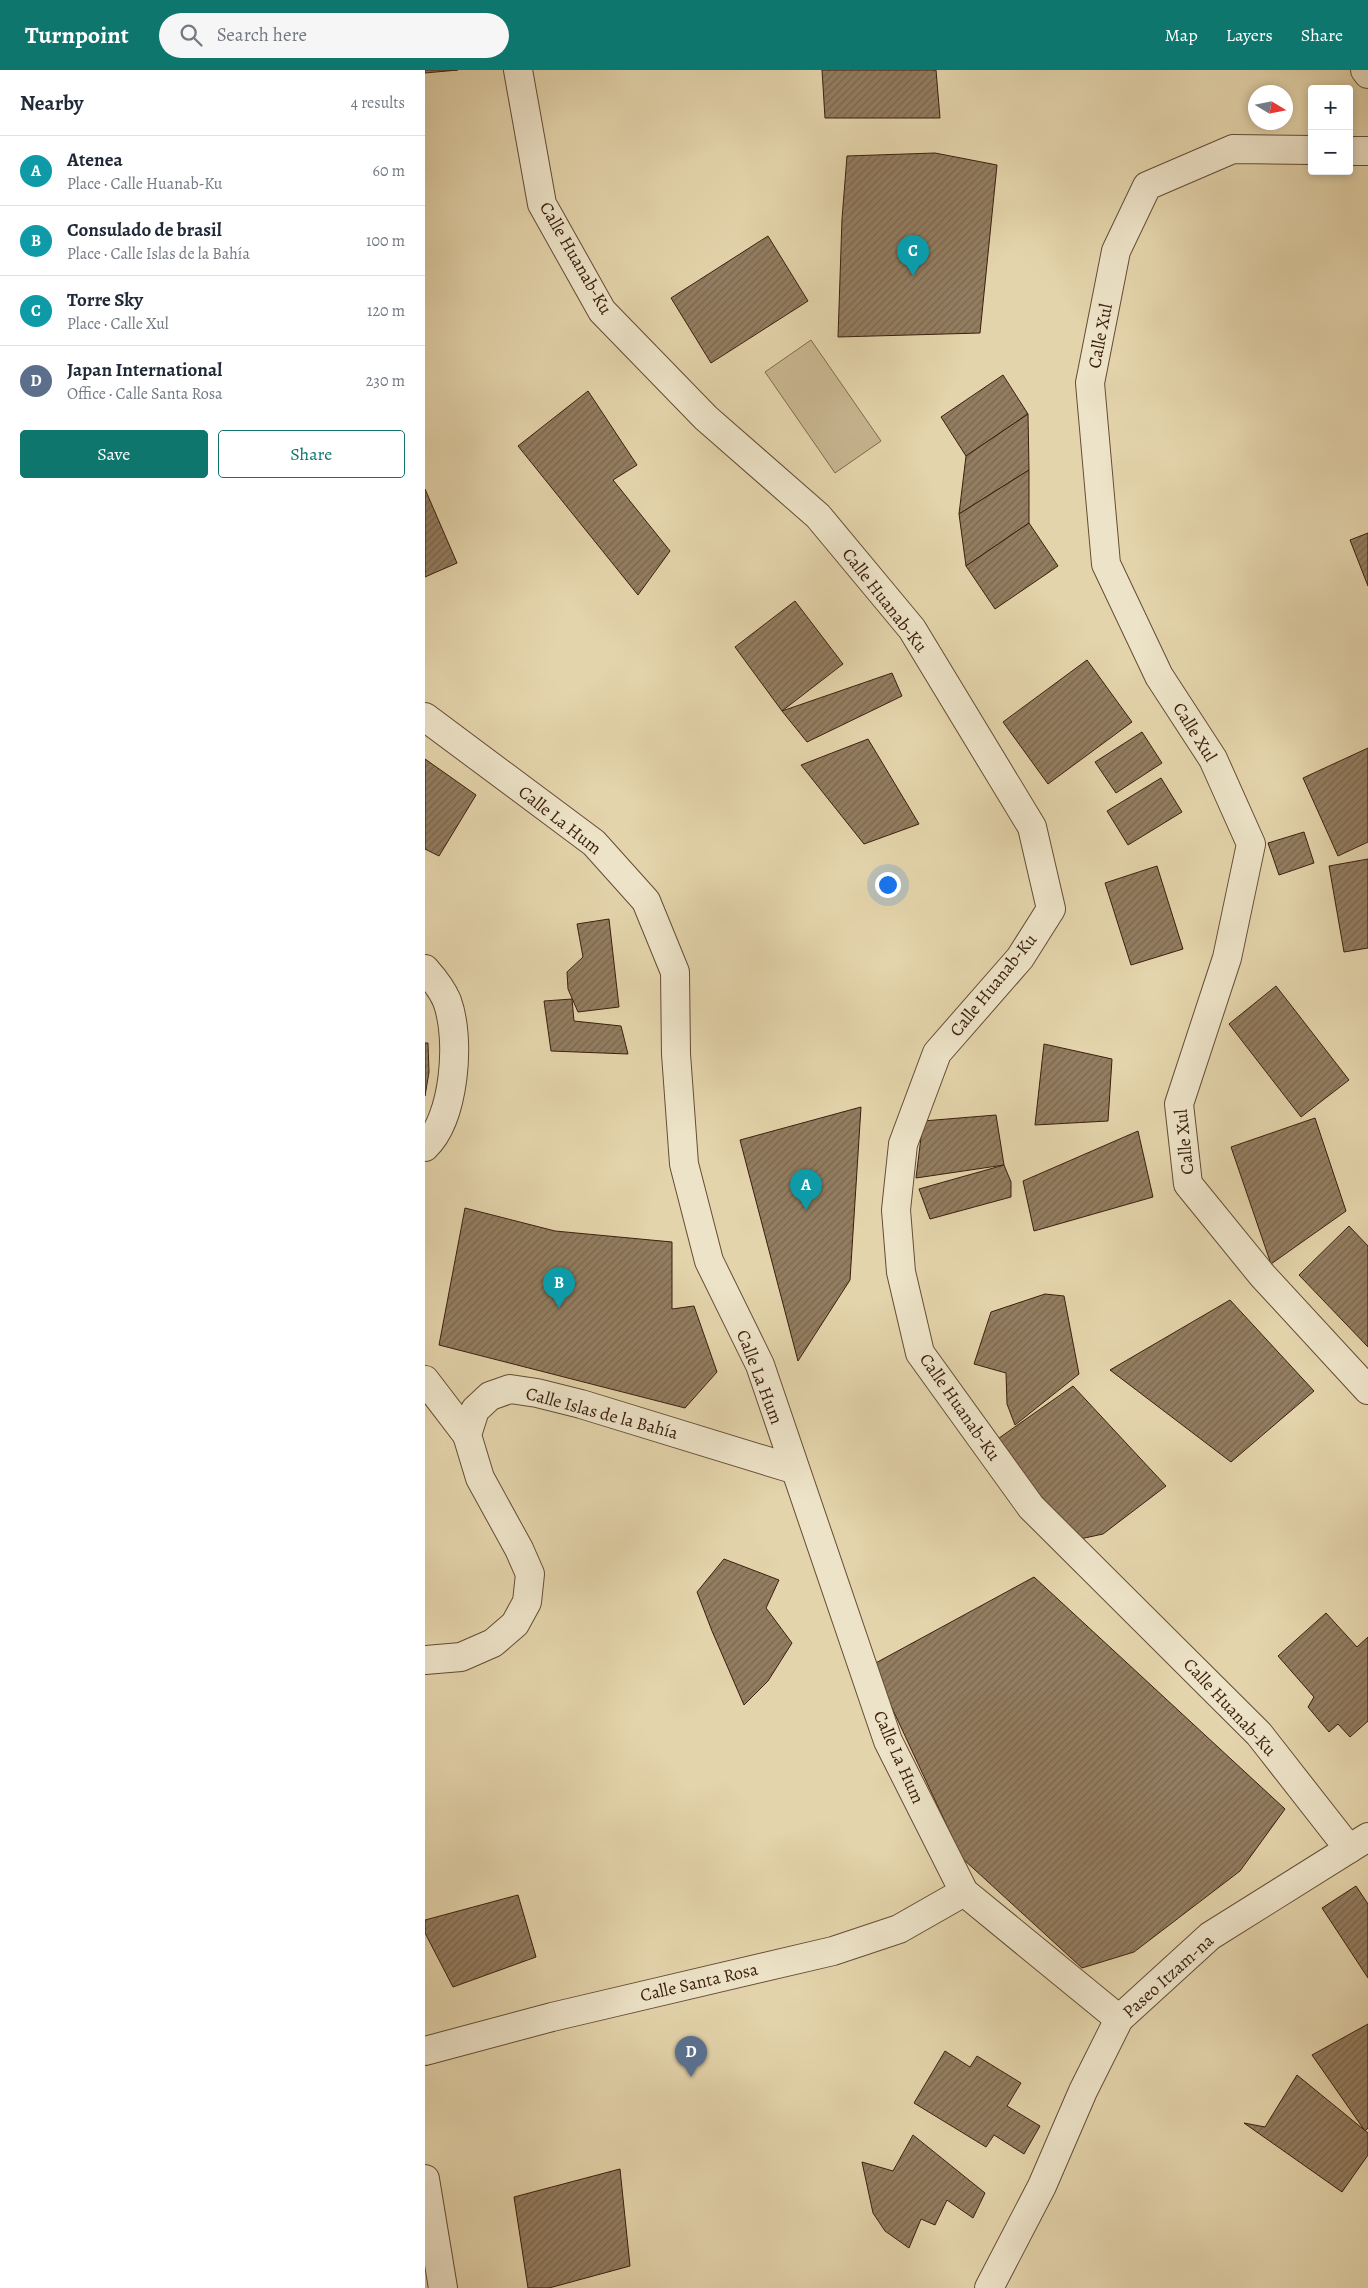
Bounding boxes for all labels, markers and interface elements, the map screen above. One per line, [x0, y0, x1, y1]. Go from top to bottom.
search box [159, 13, 509, 58]
text: Turnpoint [25, 19, 129, 51]
icon: search [177, 21, 205, 49]
text: Search here [217, 22, 307, 48]
text: Map [1165, 23, 1198, 47]
text: Layers [1226, 23, 1273, 47]
text: Share [1301, 23, 1343, 47]
north arrow [1248, 85, 1293, 130]
map controls [1308, 85, 1353, 175]
button: + [1308, 85, 1353, 130]
text: Nearby [20, 89, 83, 117]
text: 4 results [351, 92, 405, 114]
button: − [1308, 130, 1353, 175]
text: Atenea [67, 147, 123, 173]
text: A [31, 160, 41, 182]
text: 60 m [373, 160, 405, 182]
text: Place · Calle Huanab-Ku [67, 173, 223, 195]
street label: Calle Huanab-Ku [534, 197, 618, 319]
text: Consulado de brasil [67, 217, 222, 243]
text: B [31, 230, 41, 252]
text: 100 m [366, 230, 405, 252]
pin: C [897, 235, 929, 276]
text: Place · Calle Islas de la Bahía [67, 243, 250, 265]
text: Torre Sky [67, 287, 143, 313]
text: C [31, 300, 41, 322]
text: 120 m [367, 300, 405, 322]
street label: Calle Xul [1082, 301, 1118, 371]
text: Place · Calle Xul [67, 313, 169, 335]
text: Japan International [67, 357, 222, 383]
text: D [30, 370, 42, 392]
text: 230 m [366, 370, 405, 392]
text: Office · Calle Santa Rosa [67, 383, 223, 405]
button: Save [20, 430, 208, 478]
button: Share [218, 430, 405, 478]
street label: Calle Huanab-Ku [837, 543, 933, 657]
street label: Calle Xul [1167, 698, 1223, 767]
street label: Calle La Hum [513, 780, 607, 860]
your location [875, 872, 901, 898]
street label: Calle Huanab-Ku [944, 928, 1042, 1042]
street label: Calle Xul [1169, 1108, 1199, 1176]
pin: A [790, 1169, 822, 1210]
pin: B [543, 1267, 575, 1308]
street label: Calle La Hum [731, 1326, 789, 1428]
street label: Calle Huanab-Ku [914, 1348, 1006, 1466]
street label: Calle Islas de la Bahía [523, 1381, 681, 1445]
street label: Calle Huanab-Ku [1178, 1653, 1282, 1761]
street label: Calle La Hum [868, 1707, 930, 1807]
street label: Paseo Itzam-na [1117, 1928, 1219, 2023]
street label: Calle Santa Rosa [638, 1957, 761, 2007]
pin: D [675, 2036, 707, 2077]

